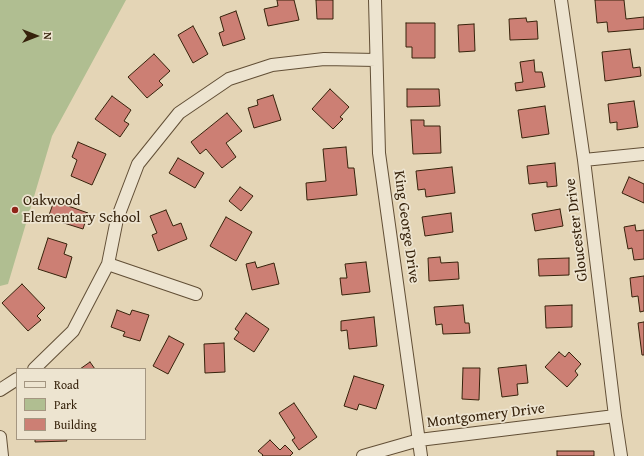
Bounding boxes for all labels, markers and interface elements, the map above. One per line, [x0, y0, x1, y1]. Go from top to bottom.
north arrow [16, 16, 56, 56]
text: N [40, 32, 56, 40]
street label: King George Drive [389, 170, 423, 284]
street label: Gloucester Drive [562, 177, 592, 283]
place label: Oakwood Elementary School [23, 192, 141, 227]
marker: Oakwood Elementary School [10, 205, 20, 215]
legend [16, 368, 146, 440]
text: Road [54, 376, 79, 393]
text: Park [54, 396, 77, 413]
street label: Montgomery Drive [426, 400, 546, 432]
text: Building [54, 416, 97, 433]

